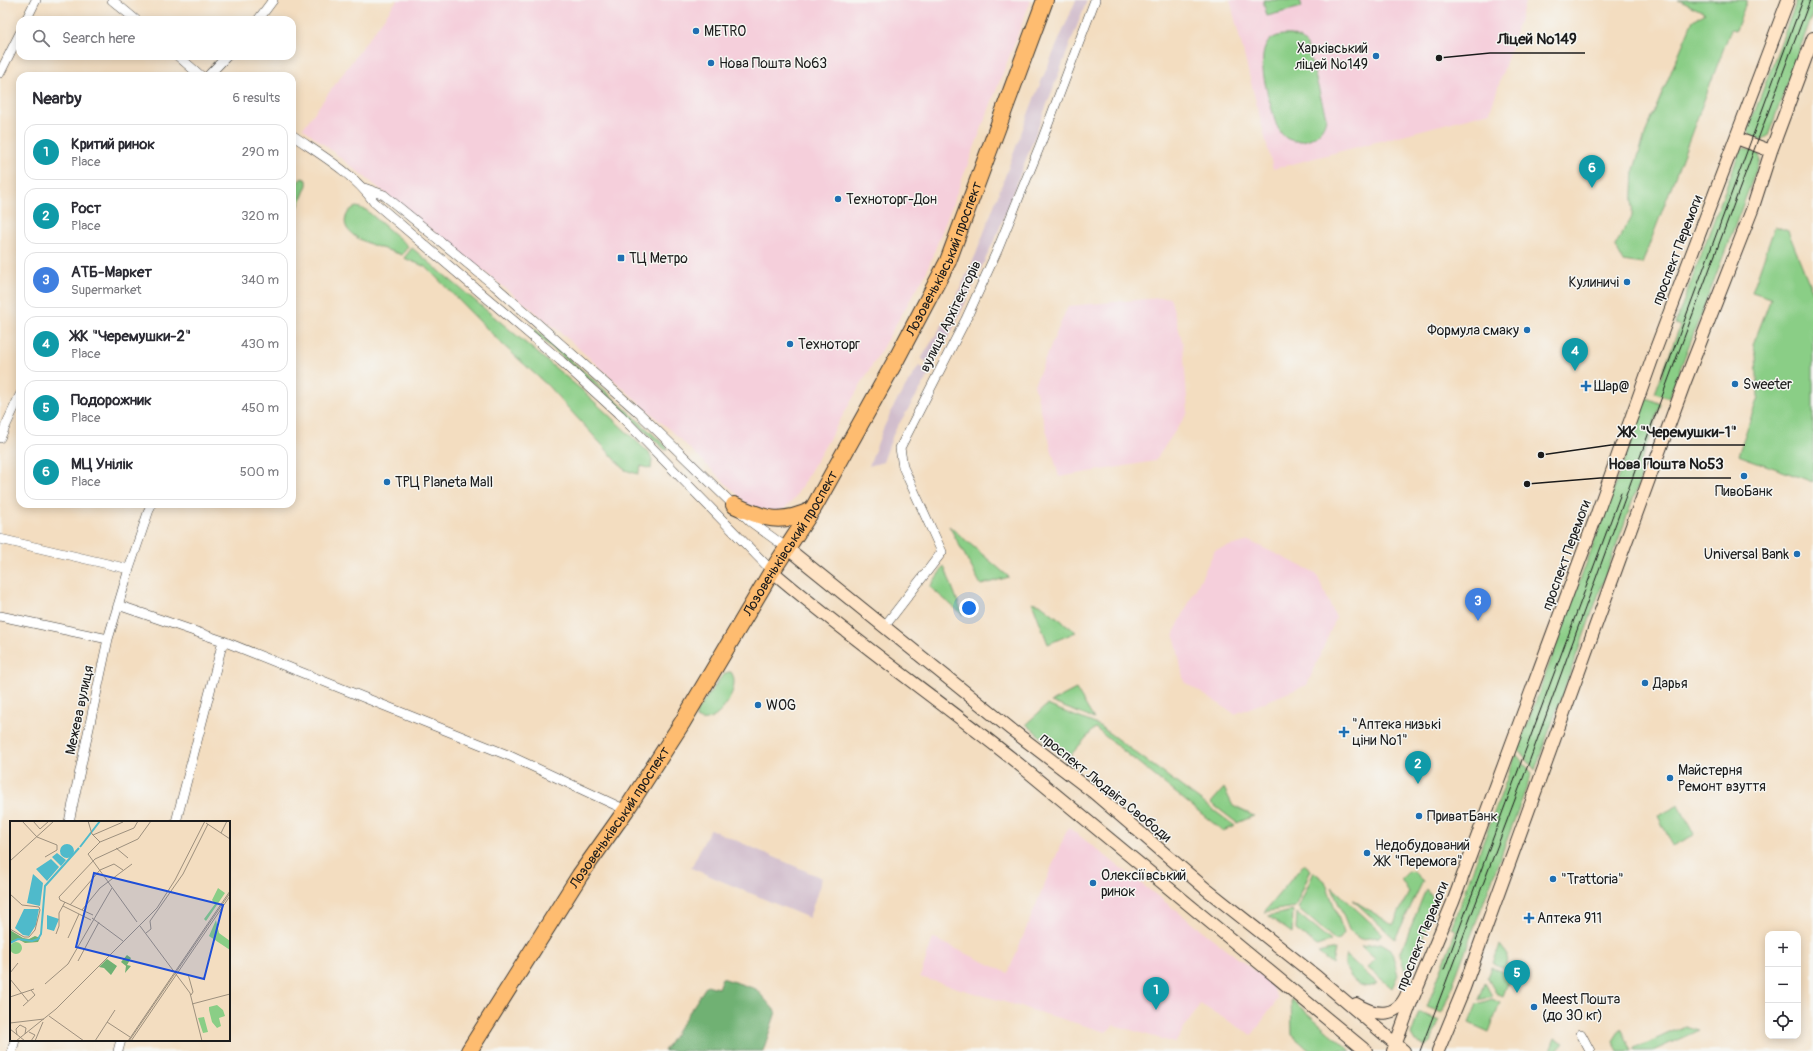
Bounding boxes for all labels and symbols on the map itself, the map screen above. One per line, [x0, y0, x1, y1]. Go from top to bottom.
place label: METRO [704, 23, 746, 40]
marker: METRO [691, 26, 701, 36]
callout: Ліцей №149 [1490, 26, 1585, 53]
text: Ліцей №149 [1496, 30, 1577, 49]
place label: Харківський ліцей №149 [1295, 40, 1368, 73]
marker: Харківський ліцей №149 [1371, 51, 1381, 61]
place label: Нова Пошта №63 [719, 55, 827, 72]
marker: Нова Пошта №63 [706, 58, 716, 68]
pin: 6 [1579, 155, 1605, 188]
street label: Лозовеньківський проспект [902, 179, 986, 340]
place label: Техноторг-Дон [846, 191, 937, 208]
street label: проспект Перемоги [1649, 193, 1706, 307]
marker: Техноторг-Дон [833, 194, 843, 204]
place label: ТЦ Метро [629, 250, 688, 267]
marker: ТЦ Метро [616, 253, 626, 263]
street label: вулиця Архітекторів [916, 258, 985, 375]
place label: Кулиничі [1569, 274, 1620, 291]
marker: Кулиничі [1622, 277, 1632, 287]
place label: Формула смаку [1427, 322, 1519, 339]
marker: Формула смаку [1522, 325, 1532, 335]
place label: Техноторг [798, 336, 860, 353]
pin: 4 [1562, 338, 1588, 371]
marker: Техноторг [785, 339, 795, 349]
place label: Sweeter [1743, 376, 1792, 393]
place label: Шар@ [1594, 378, 1630, 395]
marker: Sweeter [1730, 379, 1740, 389]
marker: Шар@ [1581, 381, 1591, 391]
callout: ЖК "Черемушки-1" [1611, 418, 1745, 445]
text: ЖК "Черемушки-1" [1616, 423, 1737, 442]
callout: Нова Пошта №53 [1600, 451, 1731, 478]
text: Нова Пошта №53 [1608, 455, 1724, 474]
street label: Лозовеньківський проспект [739, 468, 842, 620]
marker: ПивоБанк [1739, 471, 1749, 481]
place label: ТРЦ Planeta Mall [395, 474, 493, 491]
marker: ТРЦ Planeta Mall [382, 477, 392, 487]
place label: ПивоБанк [1715, 483, 1773, 500]
street label: проспект Перемоги [1539, 498, 1594, 613]
place label: Universal Bank [1704, 546, 1789, 563]
marker: Universal Bank [1792, 549, 1802, 559]
pin: 3 [1465, 588, 1491, 621]
your location [959, 598, 979, 618]
street label: Межева вулиця [62, 664, 97, 756]
place label: Дарья [1652, 675, 1688, 692]
marker: Дарья [1640, 678, 1650, 688]
place label: WOG [766, 697, 796, 714]
marker: WOG [753, 700, 763, 710]
place label: "Аптека низькі ціни №1" [1352, 716, 1441, 749]
marker: "Аптека низькі ціни №1" [1339, 727, 1349, 737]
street label: проспект Людвіга Свободи [1036, 729, 1175, 846]
street label: Лозовеньківський проспект [565, 743, 674, 892]
pin: 2 [1405, 751, 1431, 784]
place label: Майстерня Ремонт взуття [1678, 762, 1766, 795]
marker: Майстерня Ремонт взуття [1665, 773, 1675, 783]
place label: ПриватБанк [1427, 808, 1498, 825]
marker: ПриватБанк [1414, 811, 1424, 821]
inset map [10, 821, 230, 1041]
place label: Недобудований ЖК "Перемога" [1373, 837, 1470, 870]
marker: Недобудований ЖК "Перемога" [1362, 848, 1372, 858]
place label: Олексіївський ринок [1101, 867, 1186, 900]
place label: "Trattoria" [1561, 871, 1624, 888]
marker: "Trattoria" [1548, 874, 1558, 884]
marker: Олексіївський ринок [1088, 878, 1098, 888]
street label: проспект Перемоги [1393, 879, 1452, 993]
place label: Аптека 911 [1537, 910, 1602, 927]
marker: Аптека 911 [1524, 913, 1534, 923]
pin: 5 [1504, 960, 1530, 993]
pin: 1 [1143, 977, 1169, 1010]
place label: Meest Пошта (до 30 кг) [1542, 991, 1620, 1024]
marker: Meest Пошта (до 30 кг) [1529, 1002, 1539, 1012]

